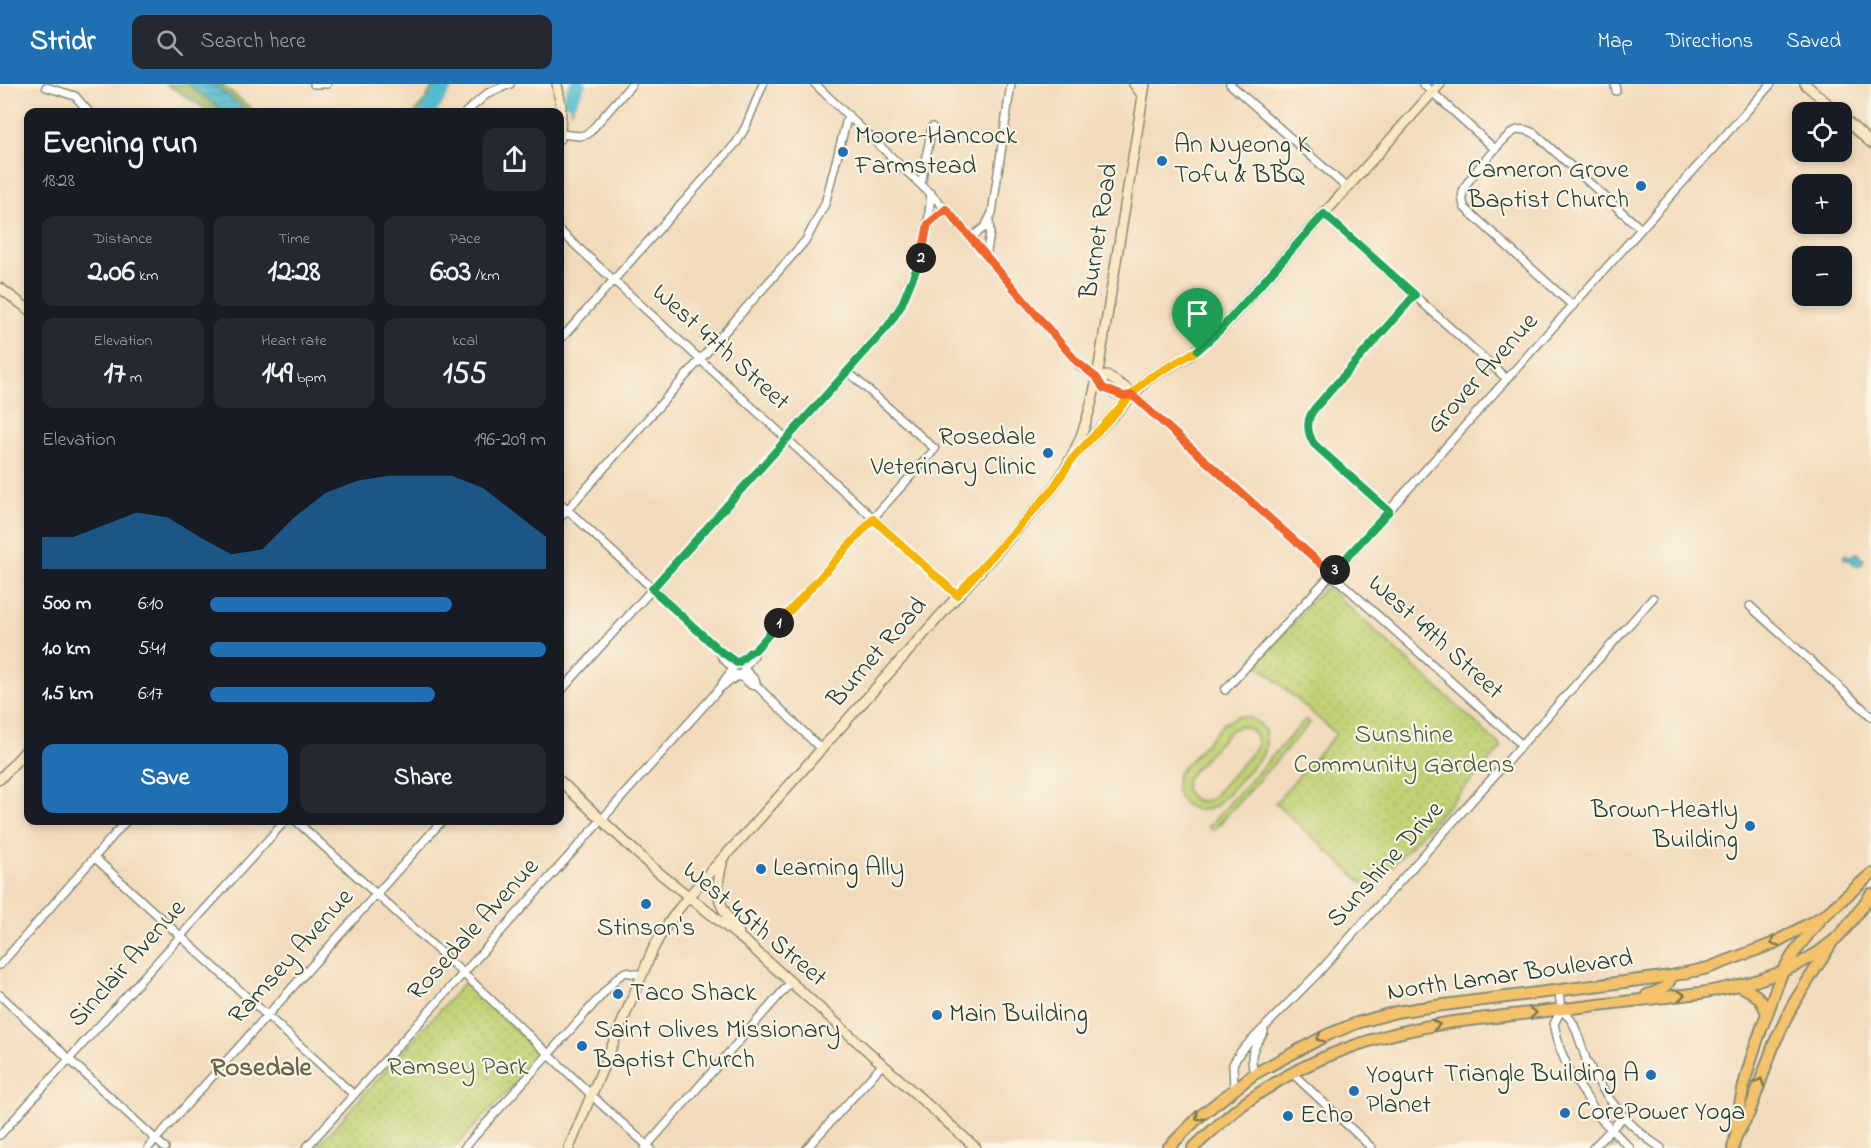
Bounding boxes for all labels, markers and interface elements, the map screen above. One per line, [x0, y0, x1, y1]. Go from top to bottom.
search box [132, 15, 552, 69]
text: Stridr [30, 22, 96, 63]
icon: search [153, 26, 186, 59]
text: Search here [201, 26, 306, 58]
text: Map [1597, 27, 1633, 57]
text: Directions [1666, 27, 1753, 57]
text: Saved [1786, 27, 1841, 57]
map controls [1792, 102, 1852, 306]
button: locate [1792, 102, 1852, 162]
place label: Moore-Hancock Farmstead [854, 118, 1018, 186]
text: Evening run [42, 120, 197, 168]
place label: An Nyeong K Tofu & BBQ [1174, 127, 1311, 195]
button: share [483, 128, 546, 191]
marker: Moore-Hancock Farmstead [836, 145, 850, 159]
place label: Cameron Grove Baptist Church [1467, 152, 1629, 220]
marker: An Nyeong K Tofu & BBQ [1155, 154, 1169, 168]
street label: Burnet Road [1070, 160, 1130, 302]
text: 18:28 [42, 167, 75, 196]
button: + [1792, 174, 1852, 234]
marker: Cameron Grove Baptist Church [1634, 179, 1648, 193]
text: Distance [94, 227, 152, 251]
text: Time [278, 227, 310, 251]
text: Pace [449, 227, 481, 251]
pin: 2 [906, 243, 936, 273]
text: 2 [917, 246, 925, 270]
button: − [1792, 246, 1852, 306]
text: 2.06 [88, 251, 135, 295]
text: 12:28 [267, 251, 321, 295]
text: 6:03 [430, 251, 471, 295]
text: km [135, 264, 158, 288]
text: /km [471, 264, 500, 288]
street label: West 47th Street [642, 275, 798, 421]
pin [1172, 288, 1223, 350]
icon: arrive [1181, 297, 1214, 330]
street label: Grover Avenue [1418, 304, 1548, 443]
text: Elevation [94, 329, 152, 353]
text: Heart rate [261, 329, 327, 353]
text: kcal [452, 329, 478, 353]
text: 17 [104, 353, 126, 397]
text: 149 [262, 353, 293, 397]
text: 155 [443, 353, 487, 397]
text: m [126, 366, 142, 390]
text: bpm [293, 366, 326, 390]
place label: Rosedale Veterinary Clinic [870, 419, 1036, 487]
text: Elevation [42, 426, 116, 455]
text: 196–209 m [474, 426, 546, 455]
marker: Rosedale Veterinary Clinic [1041, 446, 1055, 460]
pin: 3 [1320, 555, 1350, 585]
text: 3 [1332, 558, 1338, 582]
street label: West 49th Street [1358, 566, 1512, 710]
street label: Burnet Road [818, 589, 937, 718]
text: 500 m [42, 590, 91, 619]
text: 6:10 [138, 590, 164, 619]
pin: 1 [764, 608, 794, 638]
text: 1 [776, 611, 782, 635]
text: 1.0 km [42, 635, 90, 664]
text: 5:41 [138, 635, 166, 664]
text: 1.5 km [42, 680, 93, 709]
text: 6:17 [138, 680, 163, 709]
park label: Sunshine Community Gardens [1294, 717, 1514, 785]
button: Save [42, 744, 288, 813]
button: Share [300, 744, 546, 813]
place label: Brown-Heatly Building [1590, 792, 1738, 860]
street label: Sunshine Drive [1318, 793, 1454, 937]
marker: Brown-Heatly Building [1743, 819, 1757, 833]
street label: Rosedale Avenue [399, 850, 549, 1010]
place label: Learning Ally [773, 850, 904, 888]
street label: West 45th Street [673, 853, 835, 997]
marker: Learning Ally [754, 862, 768, 876]
street label: Ramsey Avenue [220, 880, 364, 1034]
street label: Sinclair Avenue [60, 891, 196, 1037]
marker: Stinson's [639, 897, 653, 911]
place label: Stinson's [597, 910, 695, 948]
one-way arrow [1769, 935, 1780, 947]
street label: North Lamar Boulevard [1385, 940, 1636, 1012]
place label: Taco Shack [630, 975, 757, 1013]
marker: Taco Shack [611, 987, 625, 1001]
one-way arrow [1677, 990, 1686, 1002]
place label: Main Building [949, 996, 1088, 1034]
one-way arrow [1528, 1007, 1537, 1020]
marker: Main Building [930, 1008, 944, 1022]
place label: Saint Olives Missionary Baptist Church [593, 1012, 840, 1080]
one-way arrow [1432, 1019, 1441, 1031]
one-way arrow [1316, 1031, 1327, 1043]
marker: Saint Olives Missionary Baptist Church [575, 1039, 589, 1053]
district label: Rosedale [210, 1049, 312, 1088]
park label: Ramsey Park [387, 1049, 529, 1087]
place label: Triangle Building A [1444, 1056, 1639, 1094]
place label: Yogurt Planet [1366, 1057, 1434, 1125]
marker: Triangle Building A [1644, 1068, 1658, 1082]
one-way arrow [1752, 1077, 1765, 1088]
marker: Yogurt Planet [1347, 1084, 1361, 1098]
place label: CorePower Yoga [1577, 1094, 1745, 1132]
place label: Echo [1300, 1097, 1353, 1135]
marker: CorePower Yoga [1558, 1106, 1572, 1120]
marker: Echo [1281, 1109, 1295, 1123]
one-way arrow [1196, 1110, 1206, 1121]

